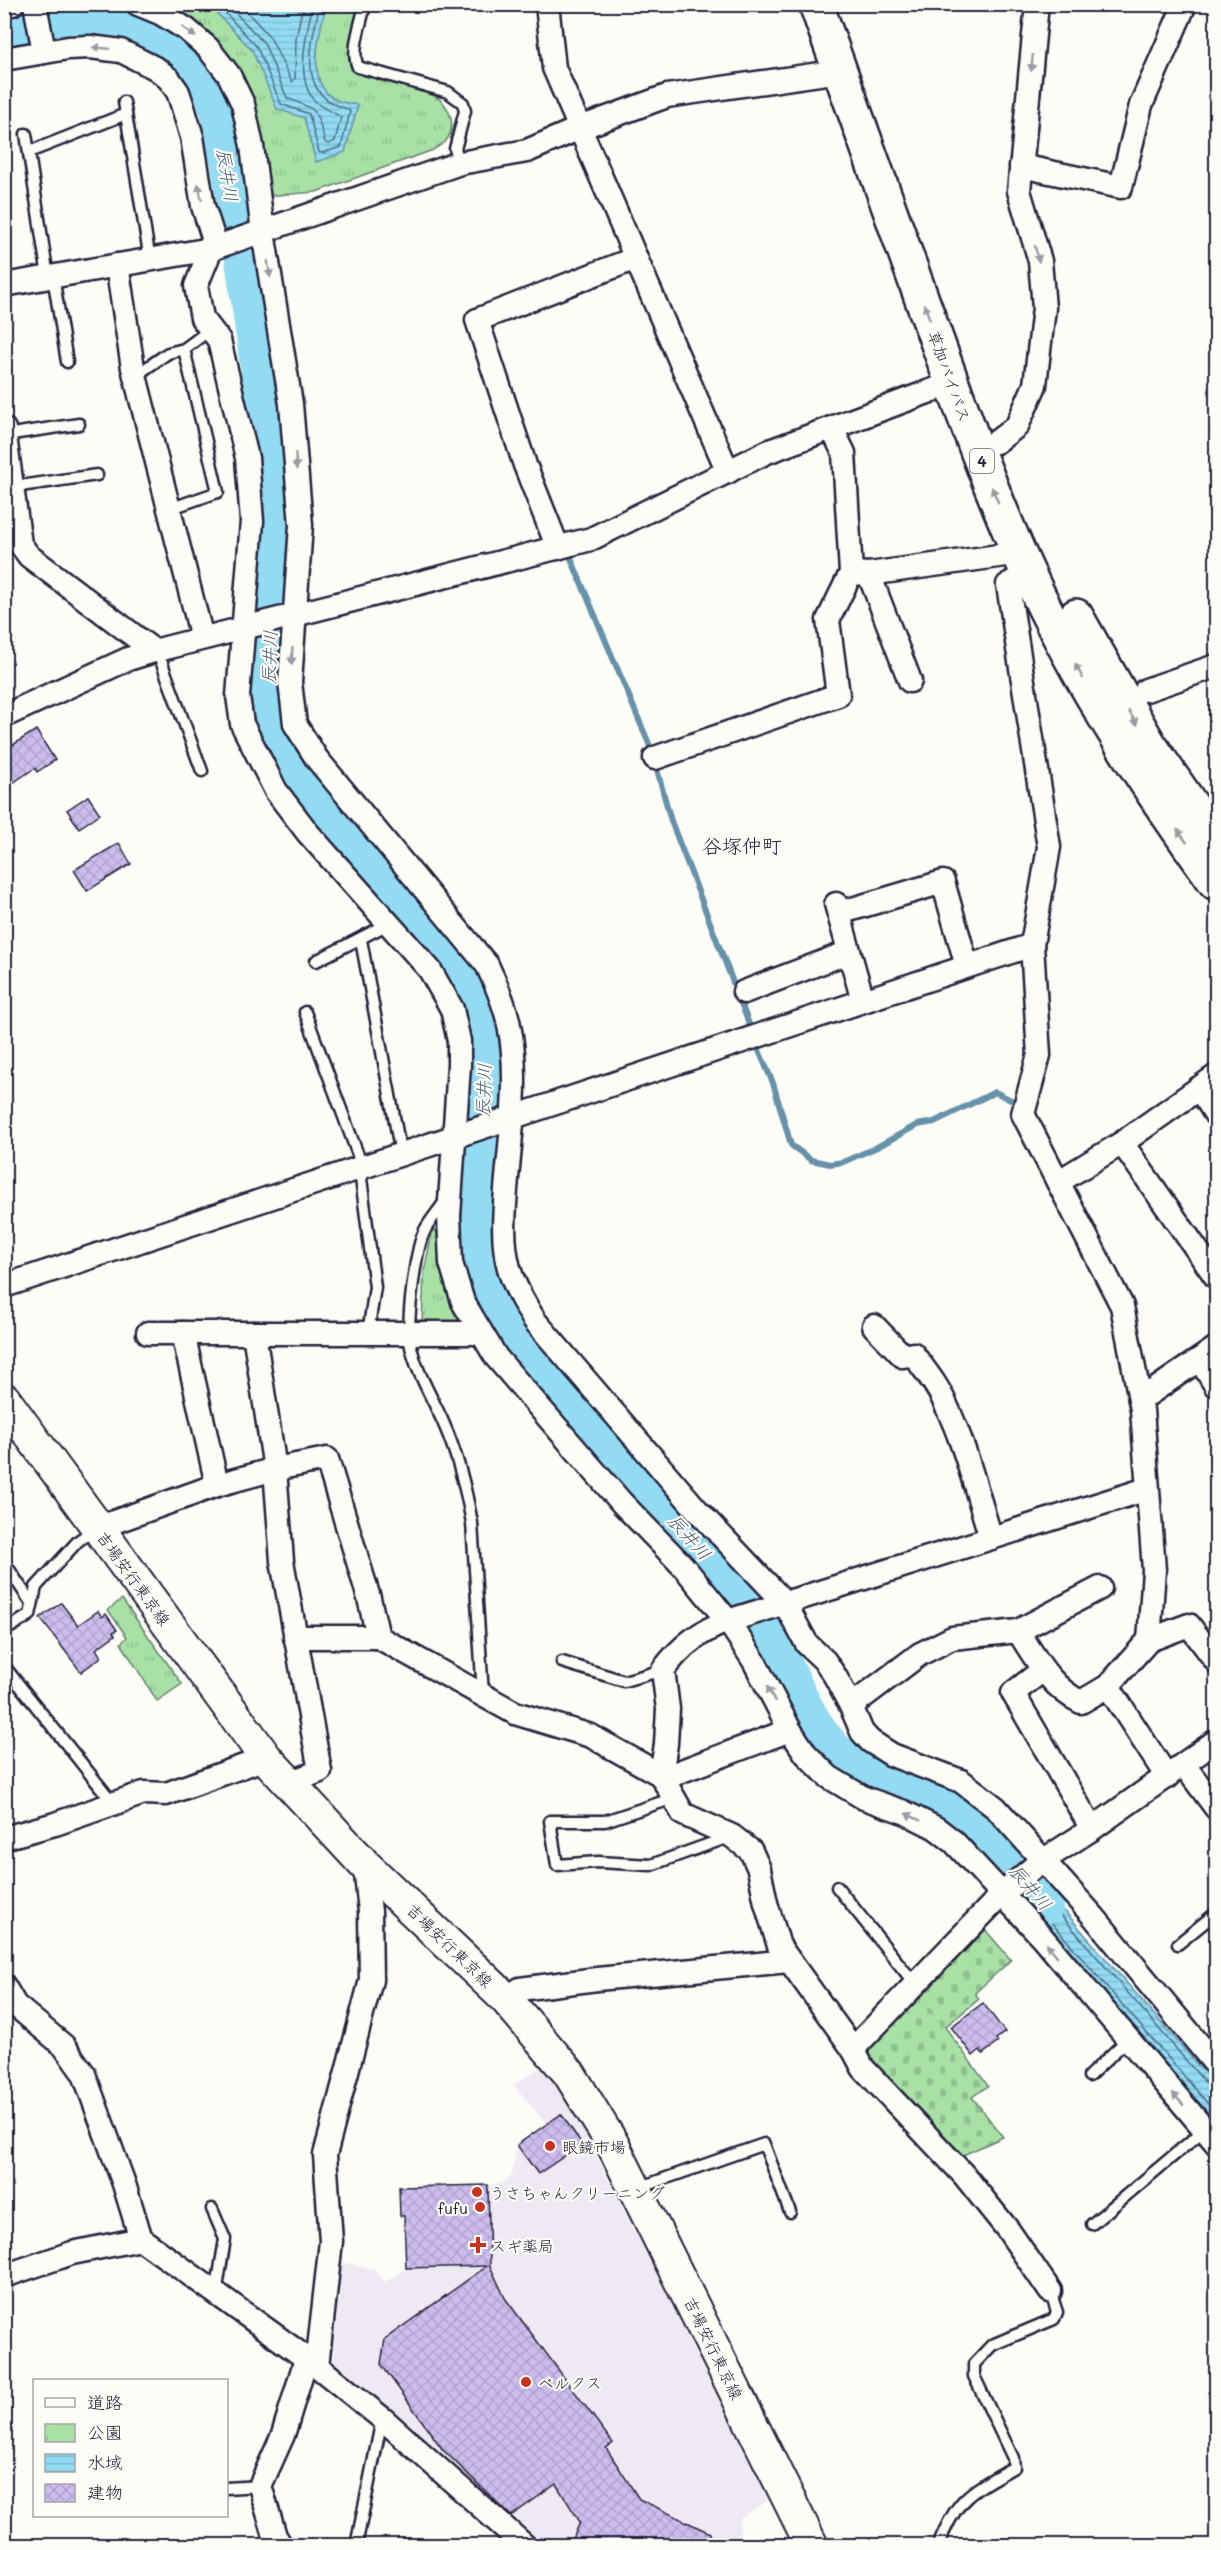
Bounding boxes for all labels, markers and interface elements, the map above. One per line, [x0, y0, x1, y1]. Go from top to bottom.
one-way arrow [181, 26, 196, 38]
one-way arrow [91, 43, 110, 53]
one-way arrow [1027, 53, 1037, 72]
water label: 辰井川 [212, 146, 244, 204]
one-way arrow [195, 182, 204, 201]
one-way arrow [1033, 245, 1043, 264]
one-way arrow [264, 259, 273, 278]
one-way arrow [921, 303, 931, 321]
street label: 草加バイパス [924, 327, 976, 425]
road number: 4 [970, 449, 994, 473]
one-way arrow [291, 452, 301, 471]
one-way arrow [990, 486, 999, 504]
water label: 辰井川 [256, 630, 282, 684]
one-way arrow [287, 646, 296, 665]
one-way arrow [1074, 662, 1084, 679]
one-way arrow [1128, 710, 1138, 727]
one-way arrow [1176, 829, 1188, 845]
district label: 谷塚仲町 [702, 832, 782, 858]
water label: 辰井川 [470, 1063, 496, 1117]
water label: 辰井川 [663, 1509, 717, 1565]
street label: 吉場安行東京線 [93, 1527, 175, 1629]
one-way arrow [767, 1685, 777, 1703]
one-way arrow [904, 1812, 921, 1821]
water label: 辰井川 [1004, 1859, 1058, 1915]
street label: 吉場安行東京線 [402, 1899, 498, 1991]
one-way arrow [1046, 1942, 1059, 1958]
one-way arrow [1172, 2092, 1185, 2107]
place label: 眼鏡市場 [562, 2136, 626, 2157]
marker: 眼鏡市場 [543, 2139, 557, 2153]
place label: うさちゃんクリーニング [489, 2182, 665, 2203]
marker: うさちゃんクリーニング [470, 2185, 484, 2199]
place label: fufu [438, 2197, 468, 2218]
marker: fufu [473, 2200, 487, 2214]
place label: スギ薬局 [490, 2235, 554, 2256]
marker: スギ薬局 [471, 2238, 485, 2252]
street label: 吉場安行東京線 [680, 2293, 748, 2403]
place label: ベルクス [538, 2372, 602, 2393]
marker: ベルクス [519, 2375, 533, 2389]
legend [33, 2379, 228, 2517]
text: 道路 [87, 2390, 123, 2414]
text: 公園 [87, 2420, 123, 2444]
text: 水域 [87, 2450, 123, 2474]
text: 建物 [87, 2480, 123, 2504]

